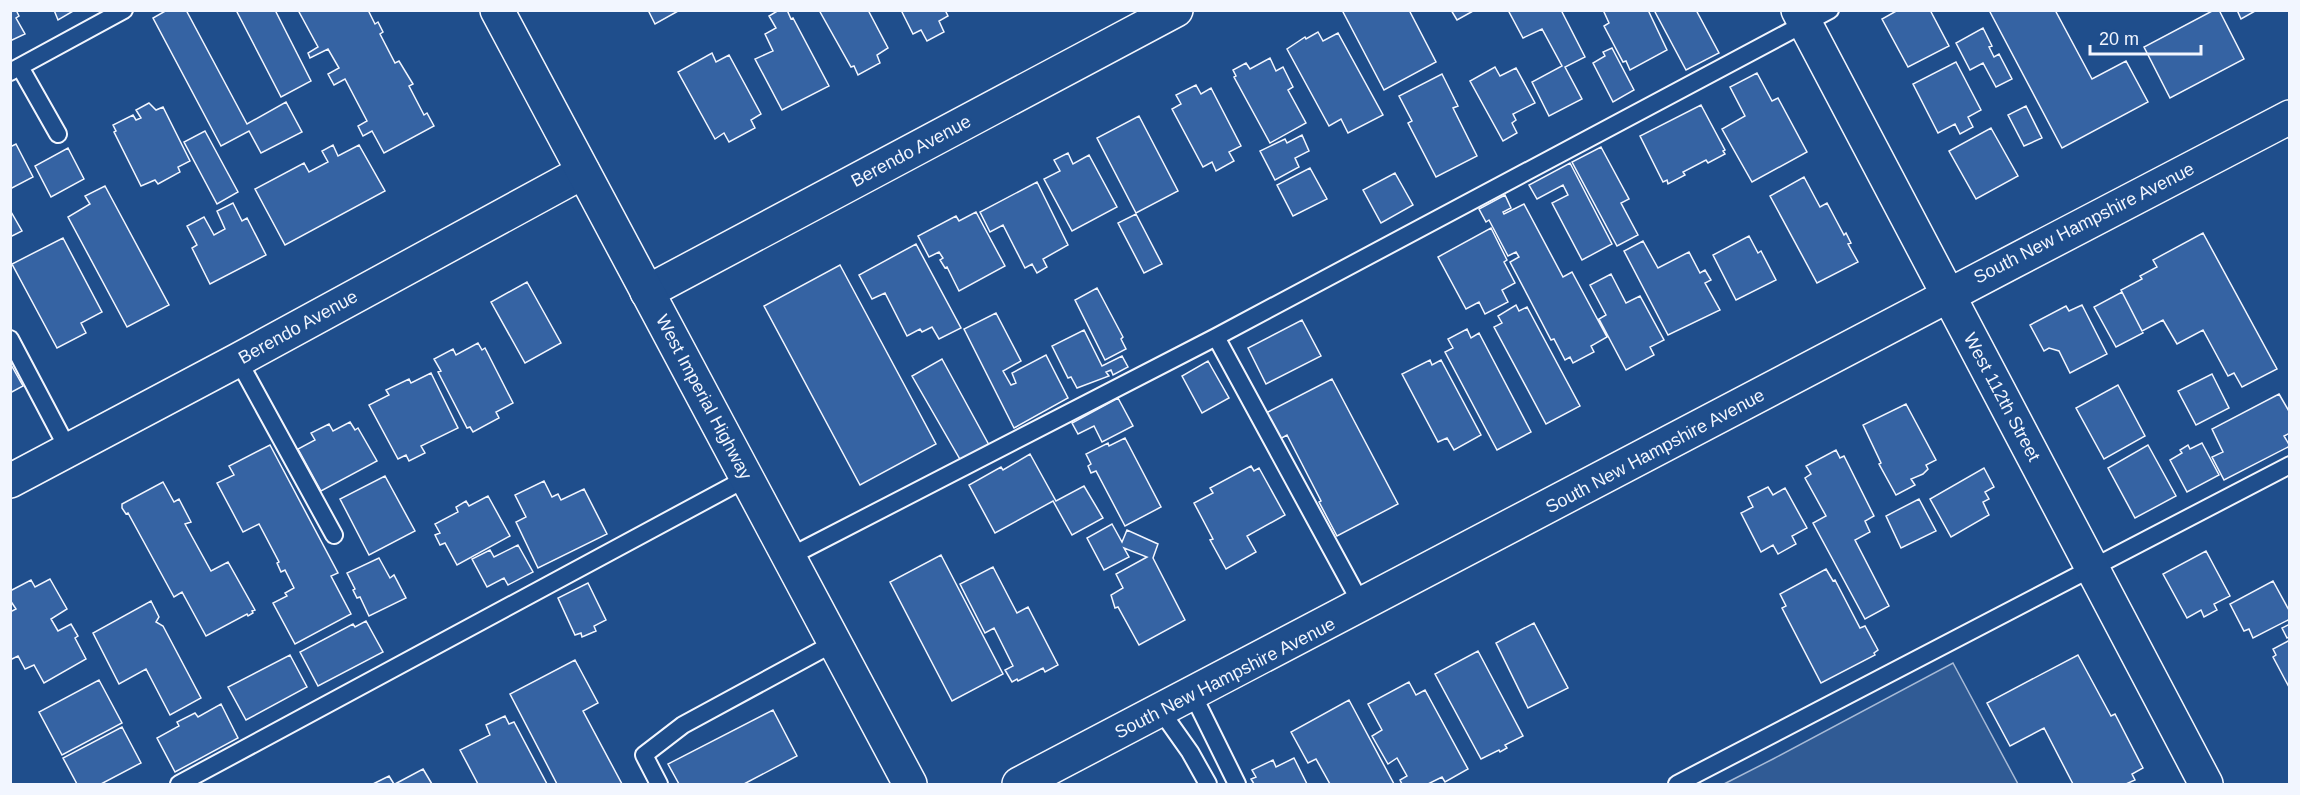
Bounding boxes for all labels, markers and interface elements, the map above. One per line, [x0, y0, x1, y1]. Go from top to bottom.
scale bar [2090, 18, 2201, 56]
text: 20 m [2099, 29, 2139, 49]
street label: Berendo Avenue [848, 111, 974, 191]
street label: South New Hampshire Avenue [1970, 159, 2198, 287]
street label: Berendo Avenue [235, 286, 361, 368]
street label: West Imperial Highway [652, 311, 756, 483]
street label: West 112th Street [1960, 329, 2044, 465]
street label: South New Hampshire Avenue [1542, 385, 1768, 517]
street label: South New Hampshire Avenue [1111, 614, 1339, 742]

